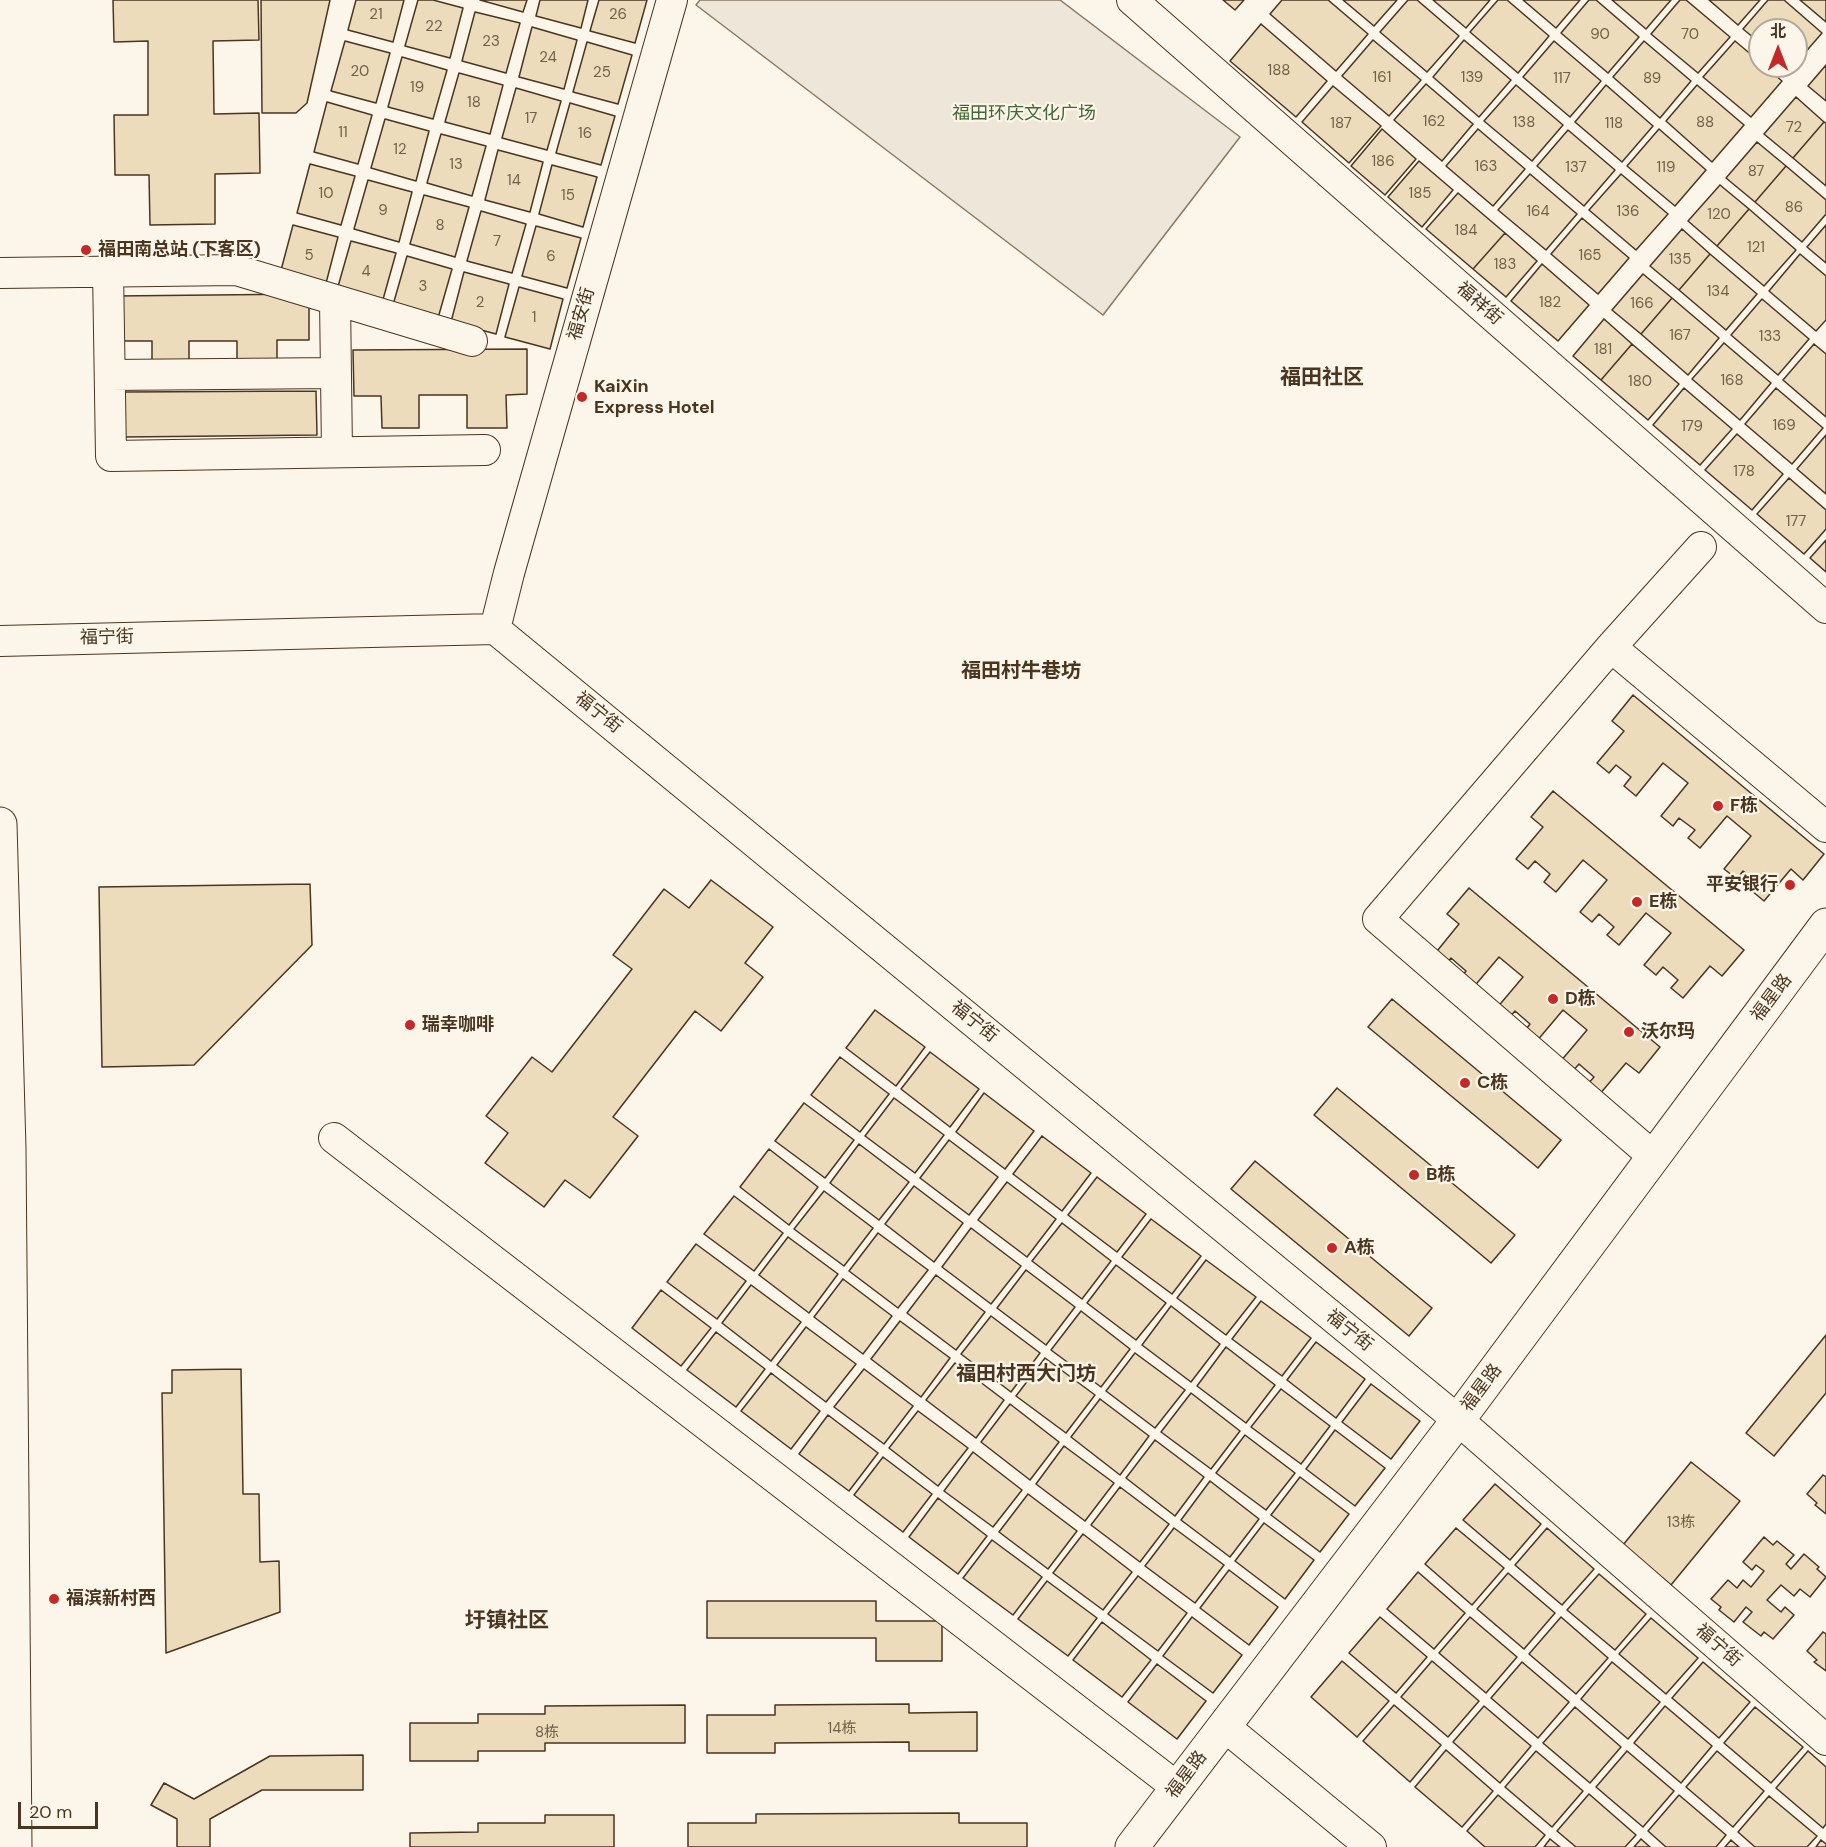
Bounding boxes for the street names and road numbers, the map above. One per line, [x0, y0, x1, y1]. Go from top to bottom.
street label: 福祥街 [1452, 278, 1506, 330]
street label: 福安街 [564, 285, 600, 343]
street label: 福宁街 [80, 627, 134, 649]
street label: 福宁街 [570, 688, 626, 738]
street label: 福星路 [1747, 970, 1797, 1026]
street label: 福宁街 [946, 997, 1002, 1047]
street label: 福宁街 [1321, 1306, 1377, 1356]
street label: 福星路 [1457, 1360, 1507, 1416]
street label: 福宁街 [1691, 1620, 1745, 1672]
street label: 福星路 [1162, 1747, 1212, 1803]

